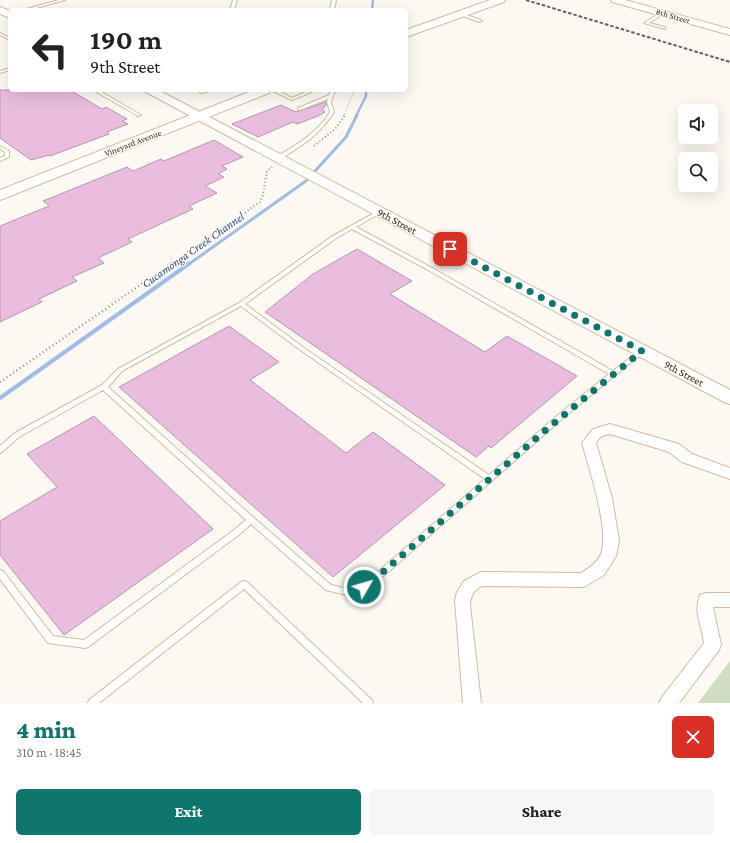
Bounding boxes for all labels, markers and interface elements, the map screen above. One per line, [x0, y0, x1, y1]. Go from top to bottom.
street label: 8th Street [655, 6, 692, 26]
icon: left [24, 24, 76, 76]
text: 190 m [90, 24, 162, 55]
text: 9th Street [90, 57, 160, 77]
map controls [678, 104, 718, 192]
button: sound [678, 104, 718, 144]
street label: Vineyard Avenue [103, 128, 163, 158]
button: search [678, 152, 718, 192]
street label: 9th Street [375, 206, 419, 237]
water label: Cucamonga Creek Channel [139, 209, 248, 291]
pin [433, 232, 467, 266]
icon: arrive [439, 238, 461, 260]
street label: 9th Street [662, 358, 706, 389]
position arrow [343, 566, 385, 608]
text: 4 min [16, 716, 76, 743]
button: close [672, 716, 714, 758]
text: 310 m · 18:45 [16, 745, 82, 760]
button: Exit [16, 789, 361, 835]
button: Share [369, 789, 714, 835]

